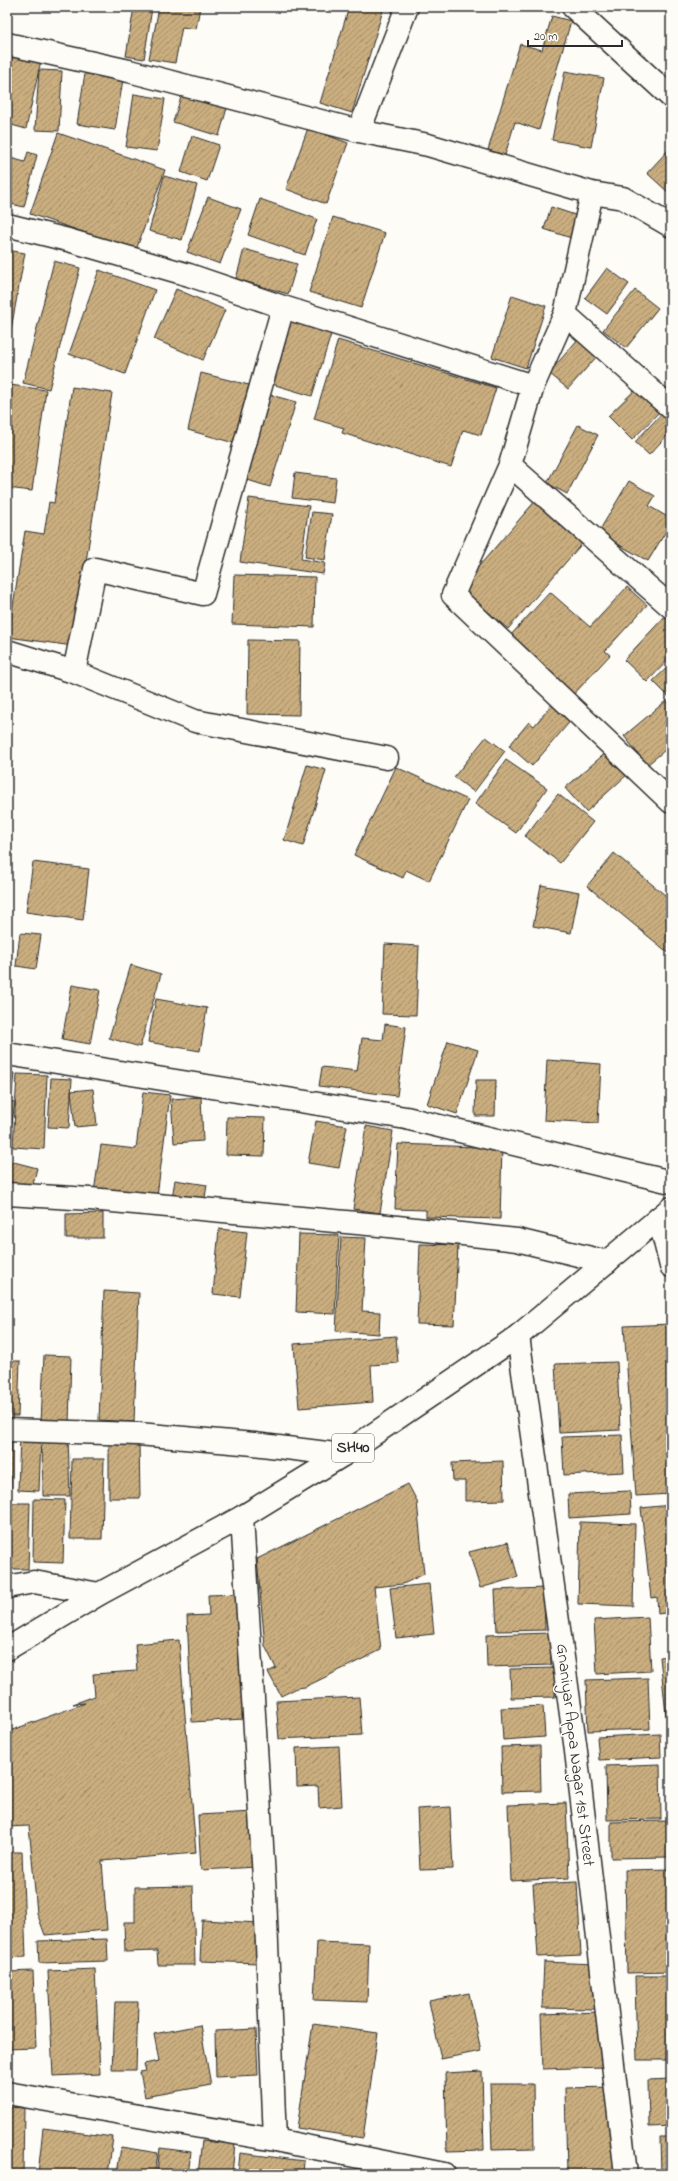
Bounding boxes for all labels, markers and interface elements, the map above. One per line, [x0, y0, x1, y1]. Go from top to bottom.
scale bar [528, 22, 622, 48]
text: 20 m [534, 28, 557, 46]
road number: SH40 [332, 1434, 374, 1462]
street label: Gnaniyar Appa Nagar 1st Street [547, 1642, 601, 1868]

